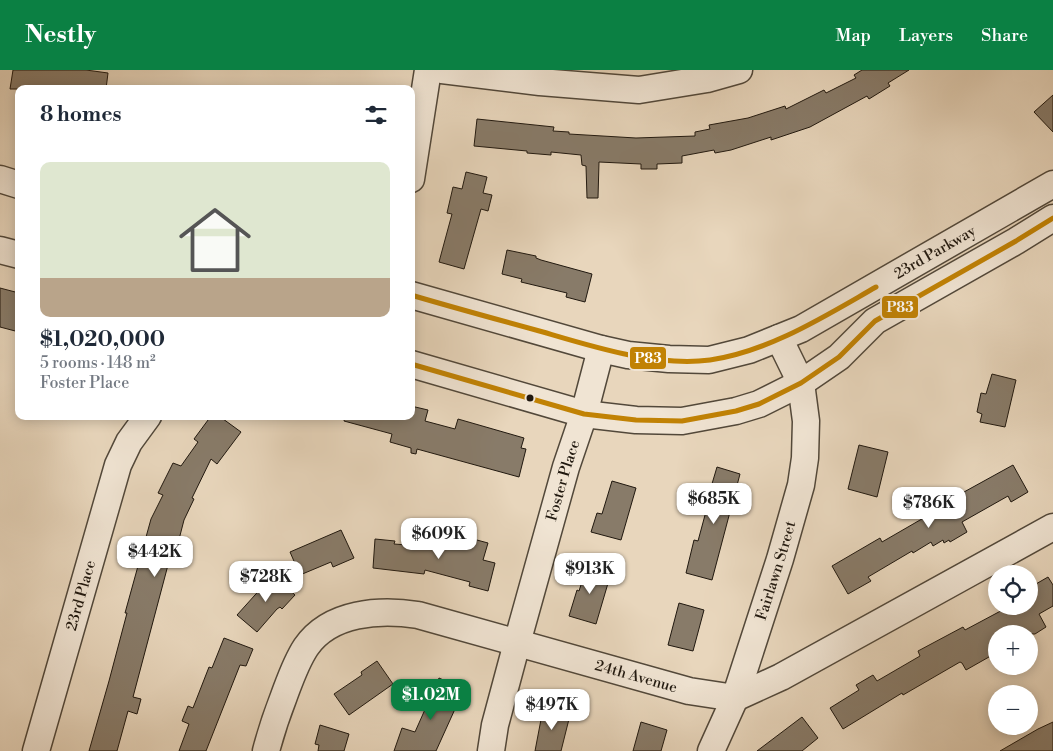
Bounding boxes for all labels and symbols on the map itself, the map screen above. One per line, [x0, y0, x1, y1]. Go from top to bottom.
street label: 23rd Parkway [890, 221, 980, 283]
line badge: P83 [881, 295, 919, 319]
text: P83 [886, 299, 914, 317]
line badge: P83 [629, 346, 667, 370]
text: P83 [634, 350, 662, 368]
unlabelled marker [525, 393, 535, 403]
street label: Foster Place [542, 437, 584, 523]
pin: $685K [679, 482, 749, 525]
pin: $786K [894, 486, 964, 529]
pin: $609K [404, 518, 474, 560]
street label: Fairlawn Street [751, 518, 800, 623]
pin: $442K [120, 536, 190, 578]
pin: $913K [555, 552, 625, 595]
street label: 23rd Place [62, 558, 100, 633]
pin: $728K [231, 560, 301, 603]
street label: 24th Avenue [593, 656, 680, 697]
pin: $1.02M [390, 678, 472, 721]
pin: $497K [517, 688, 587, 731]

